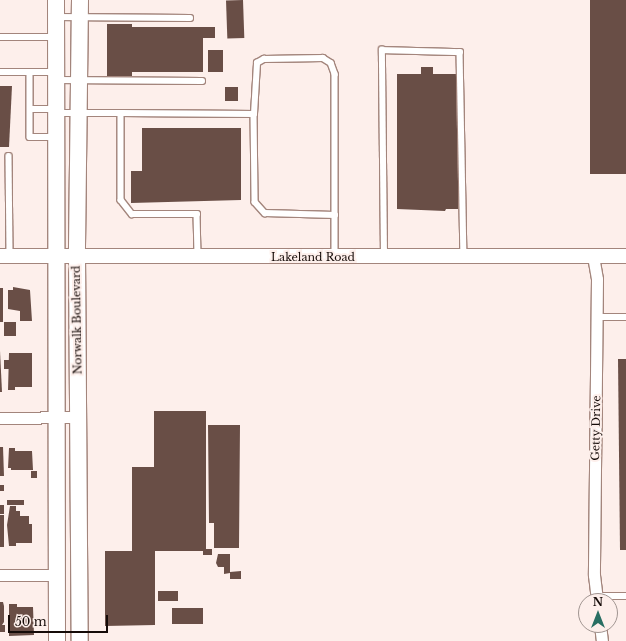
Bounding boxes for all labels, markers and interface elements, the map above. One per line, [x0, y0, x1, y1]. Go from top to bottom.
street label: Lakeland Road [271, 250, 355, 264]
street label: Norwalk Boulevard [69, 265, 85, 375]
street label: Getty Drive [589, 395, 603, 461]
north arrow [578, 593, 618, 633]
text: N [593, 595, 603, 609]
scale bar [10, 607, 110, 633]
text: 50 m [15, 614, 47, 629]

